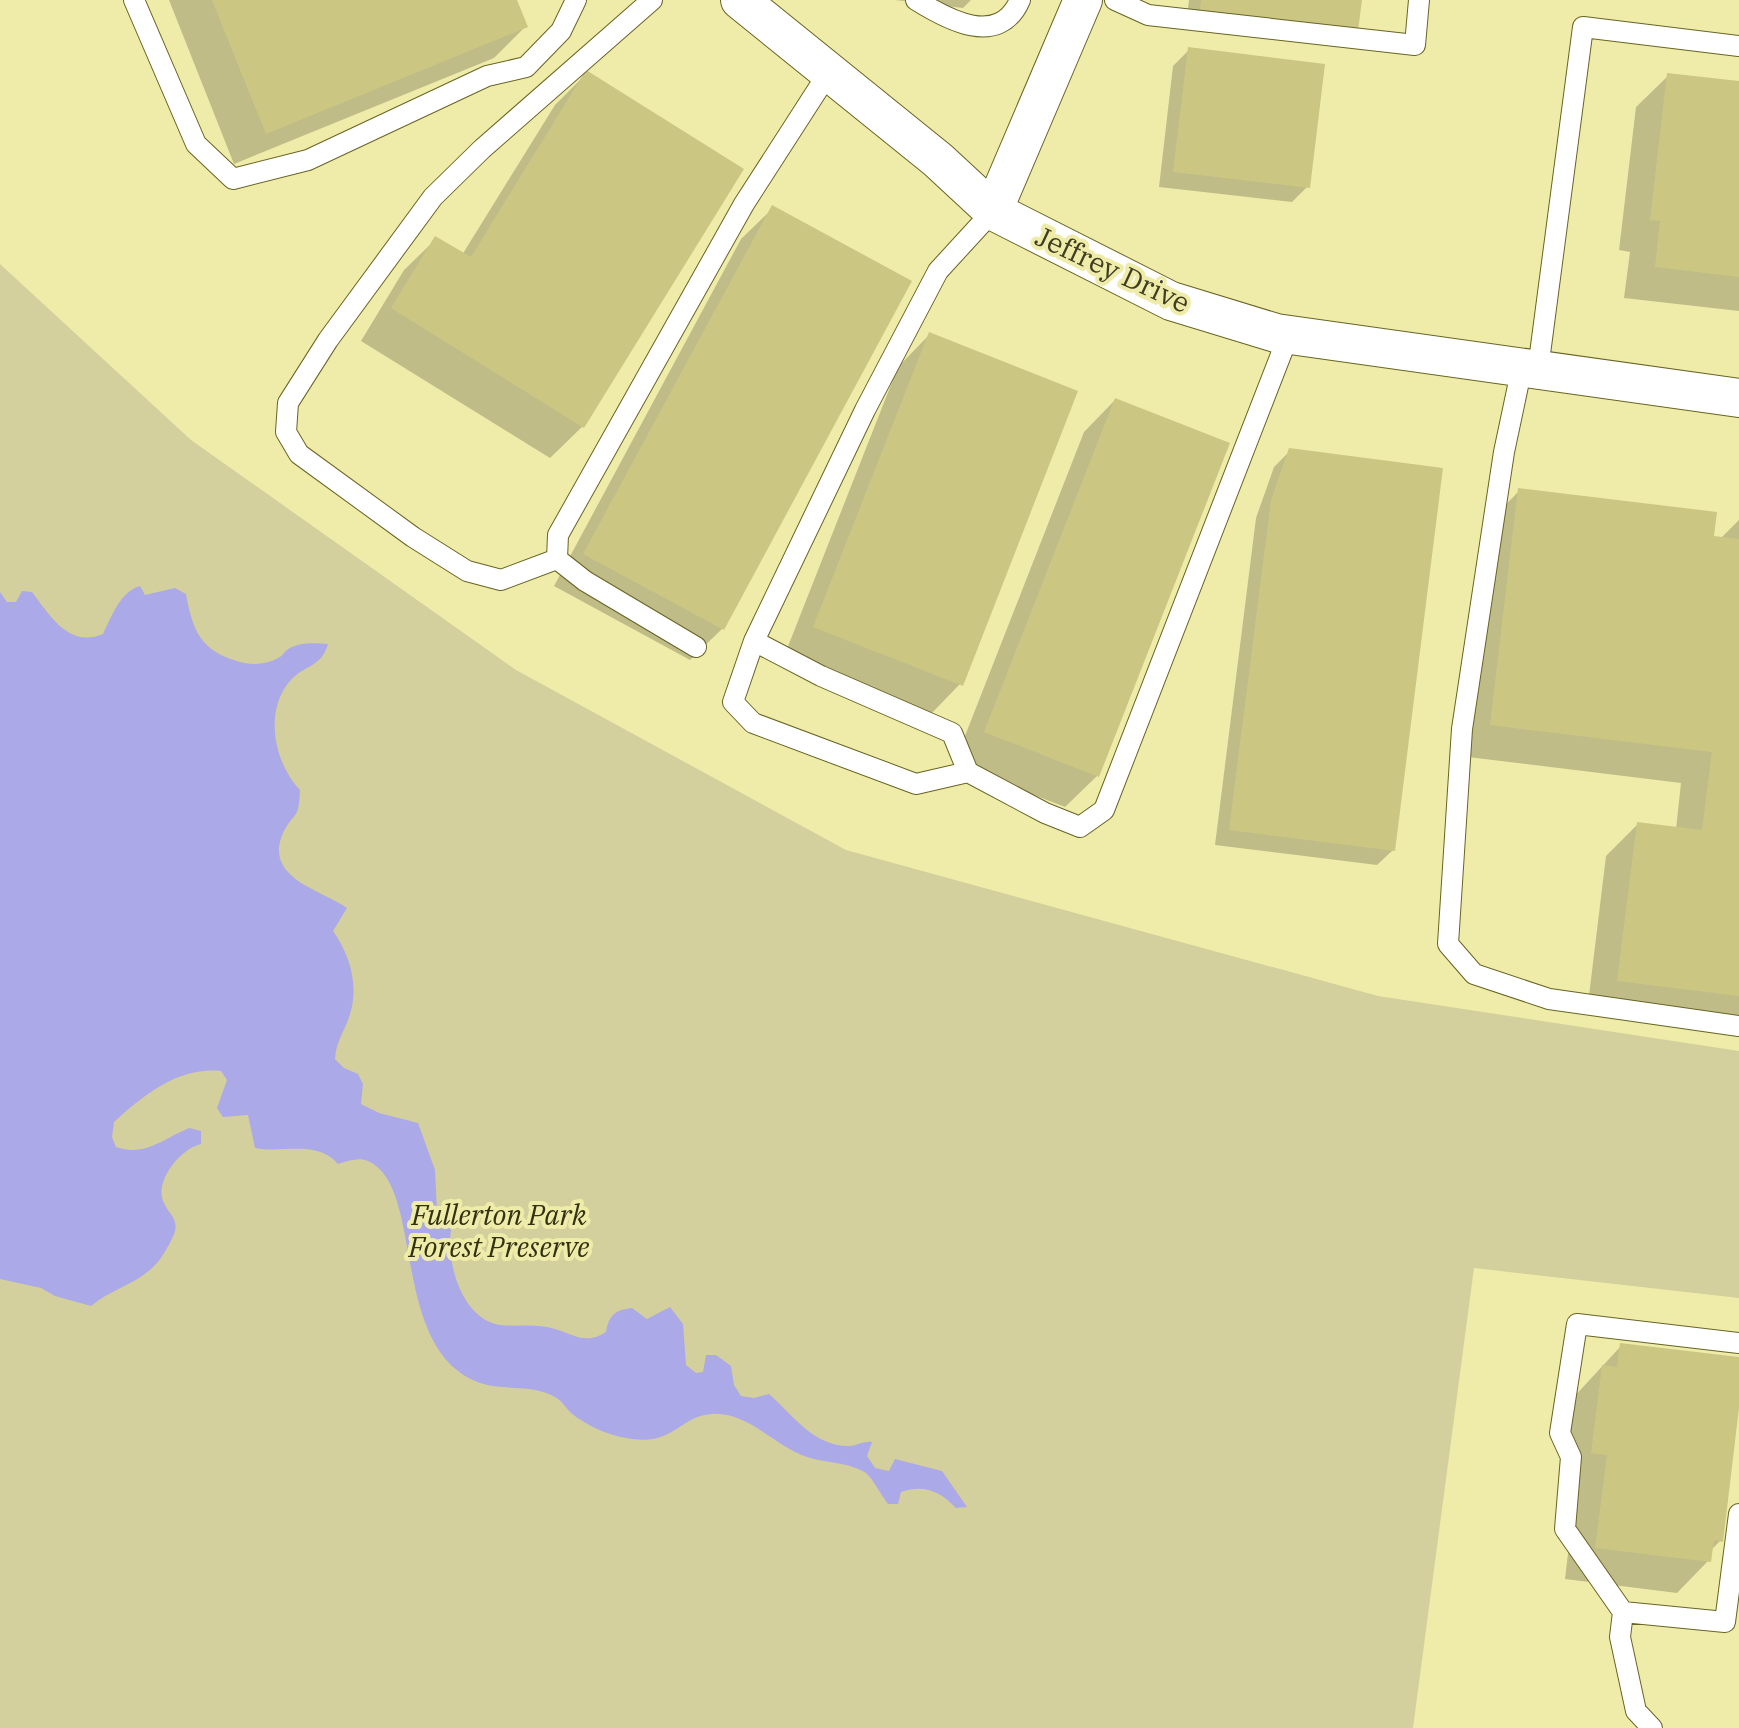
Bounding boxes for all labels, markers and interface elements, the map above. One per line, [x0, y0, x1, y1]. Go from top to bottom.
street label: Jeffrey Drive [1030, 217, 1196, 321]
park label: Fullerton Park Forest Preserve [407, 1196, 590, 1265]

